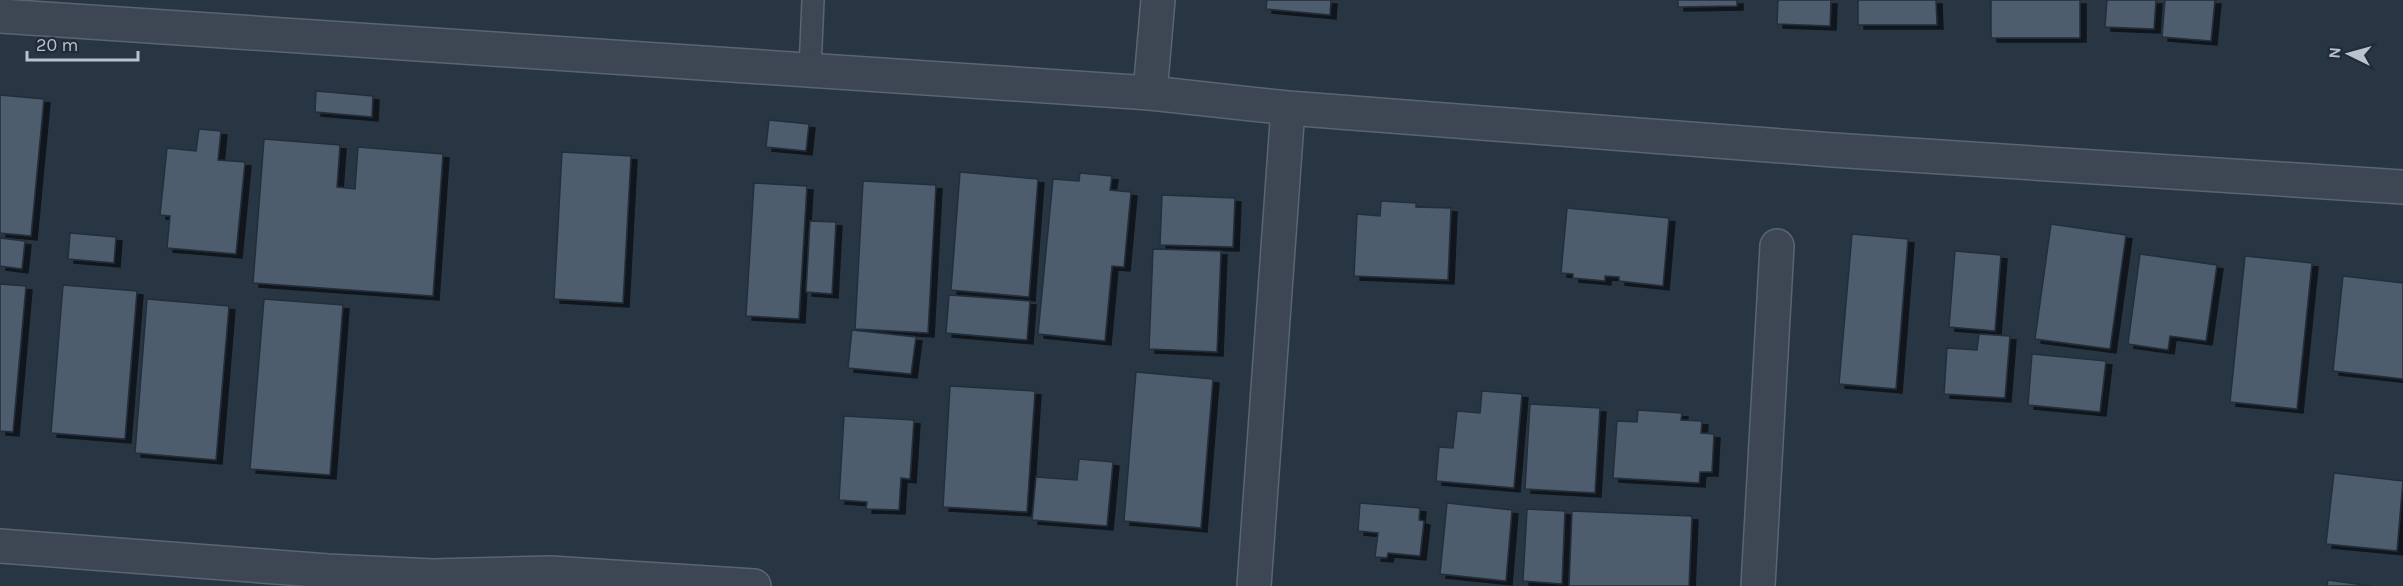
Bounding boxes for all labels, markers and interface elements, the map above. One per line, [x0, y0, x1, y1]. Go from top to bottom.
scale bar [27, 24, 138, 62]
north arrow [2319, 24, 2379, 84]
text: 20 m [36, 34, 78, 56]
text: N [2325, 46, 2345, 59]

